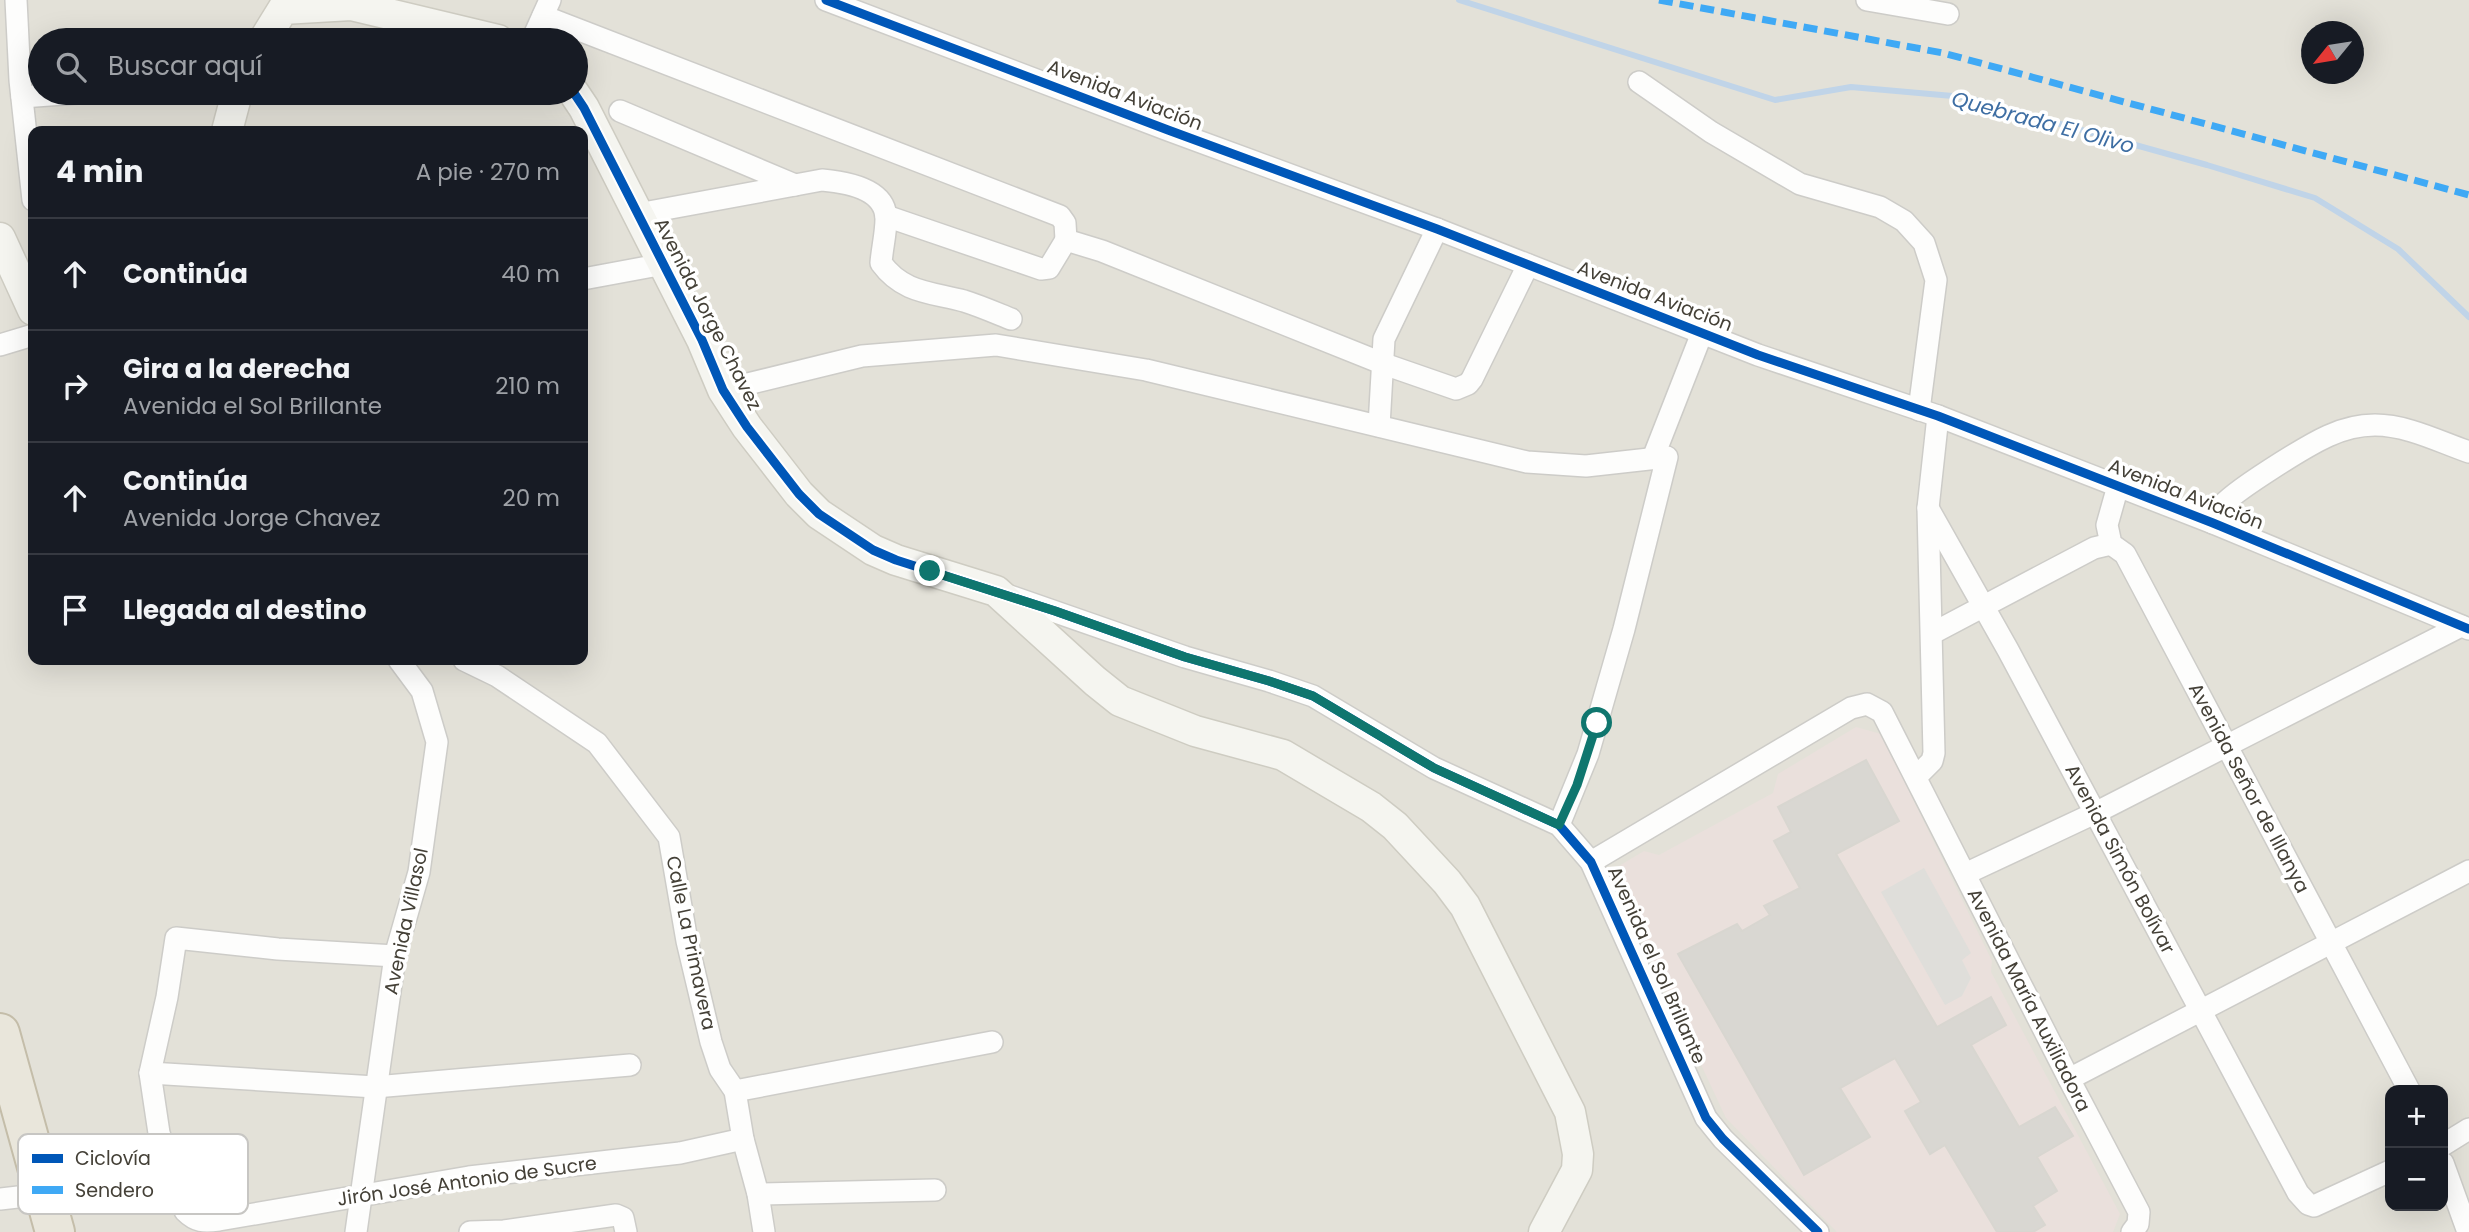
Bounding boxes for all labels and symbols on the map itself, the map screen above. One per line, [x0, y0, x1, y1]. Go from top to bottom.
north arrow [2301, 21, 2364, 84]
street label: Avenida Aviación [1043, 53, 1207, 137]
water label: Quebrada El Olivo [1948, 84, 2138, 160]
street label: Avenida Jorge Chavez [648, 213, 768, 415]
street label: Avenida Aviación [1573, 254, 1737, 338]
street label: Avenida Aviación [2104, 452, 2268, 536]
route end [914, 555, 945, 586]
street label: Avenida Señor de Illanya [2182, 678, 2316, 898]
route start [1581, 707, 1612, 738]
street label: Avenida Simón Bolívar [2058, 759, 2182, 959]
street label: Avenida Villasol [377, 845, 435, 997]
street label: Calle La Primavera [659, 853, 723, 1033]
street label: Avenida el Sol Brillante [1601, 862, 1713, 1068]
street label: Avenida María Auxiliadora [1961, 884, 2097, 1116]
legend [18, 1134, 248, 1214]
text: Ciclovía [75, 1145, 151, 1172]
street label: Jirón José Antonio de Sucre [336, 1149, 598, 1213]
text: Sendero [75, 1177, 154, 1204]

